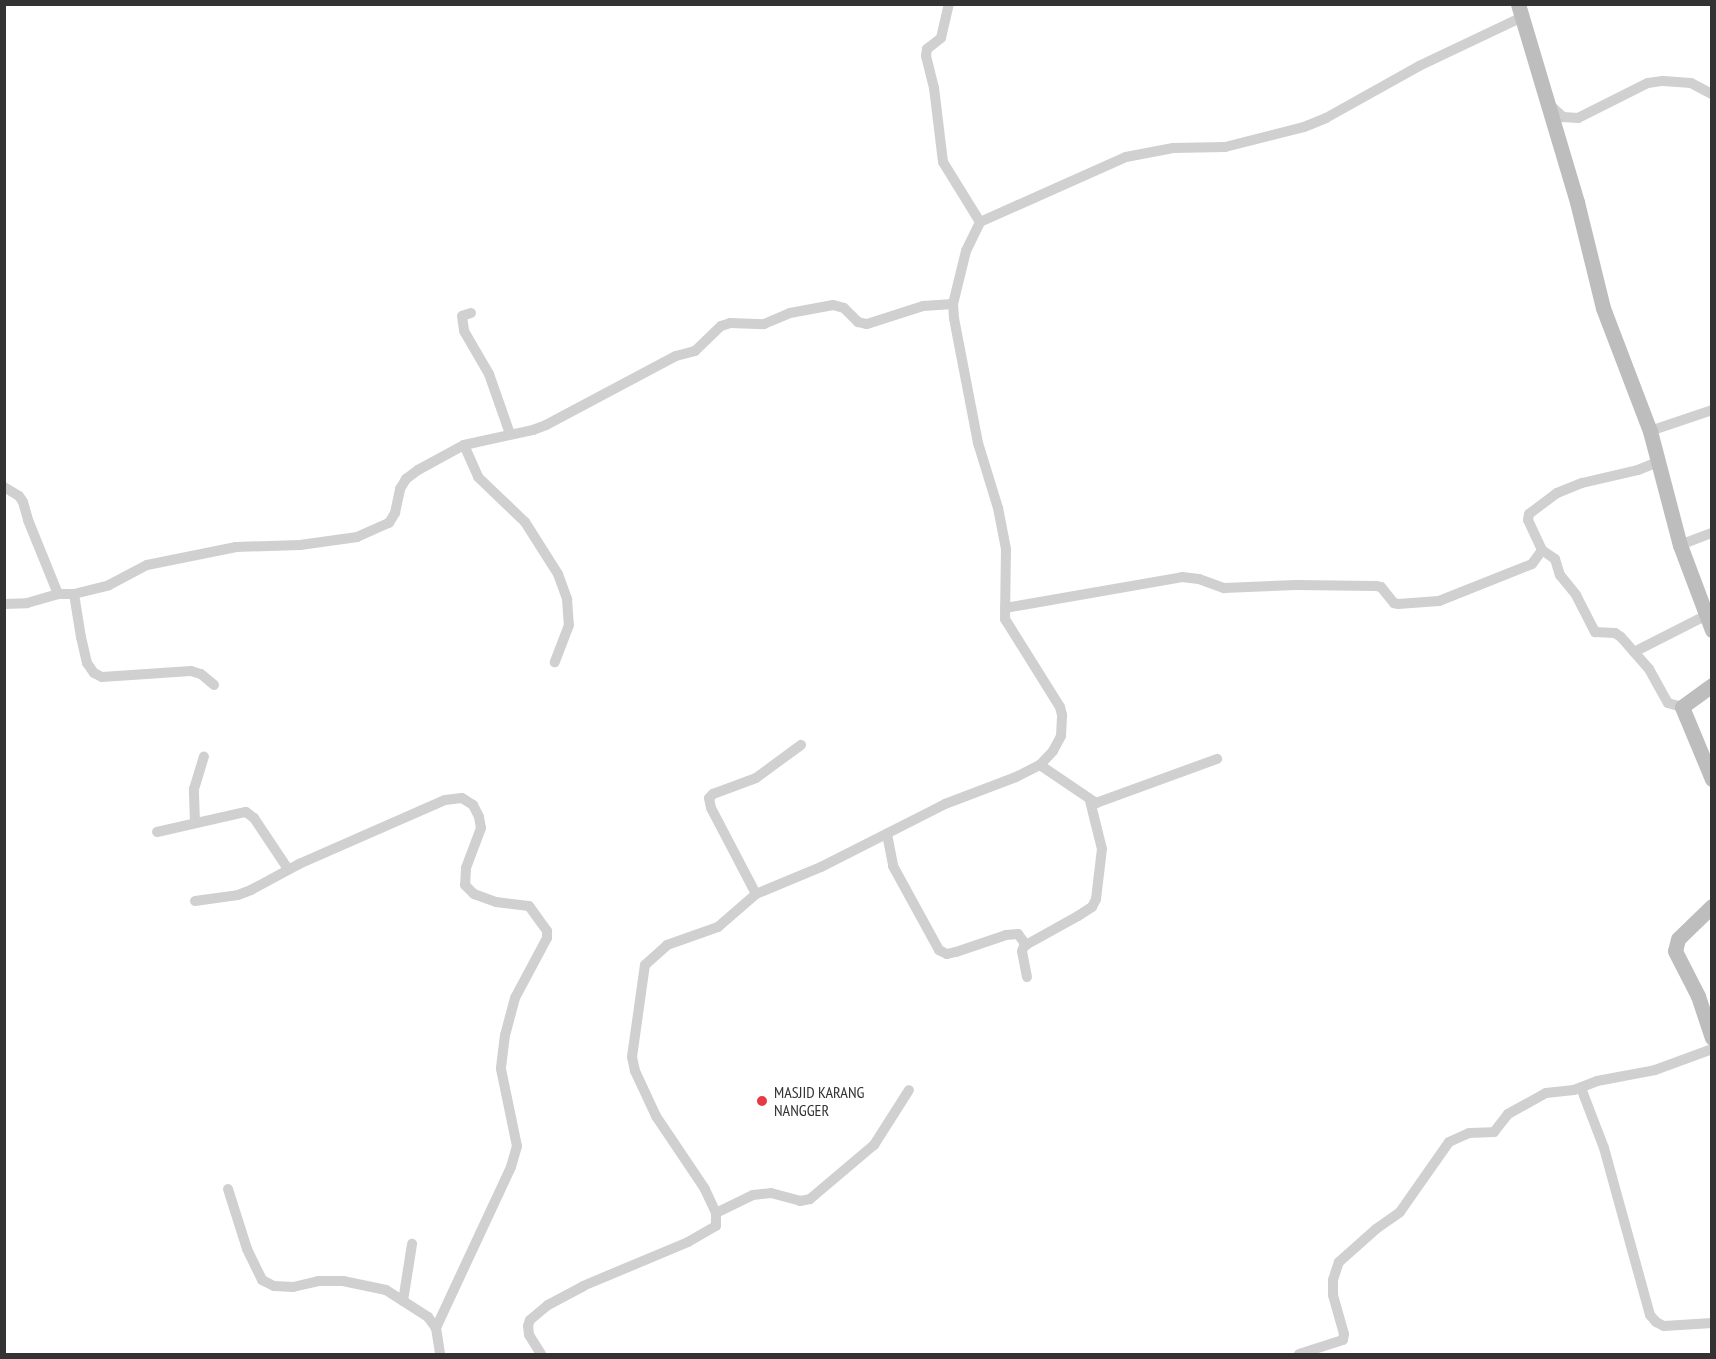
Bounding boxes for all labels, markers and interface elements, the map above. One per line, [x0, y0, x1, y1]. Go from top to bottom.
place label: MASJID KARANG NANGGER [774, 1082, 864, 1120]
marker: MASJID KARANG NANGGER [755, 1094, 769, 1108]

